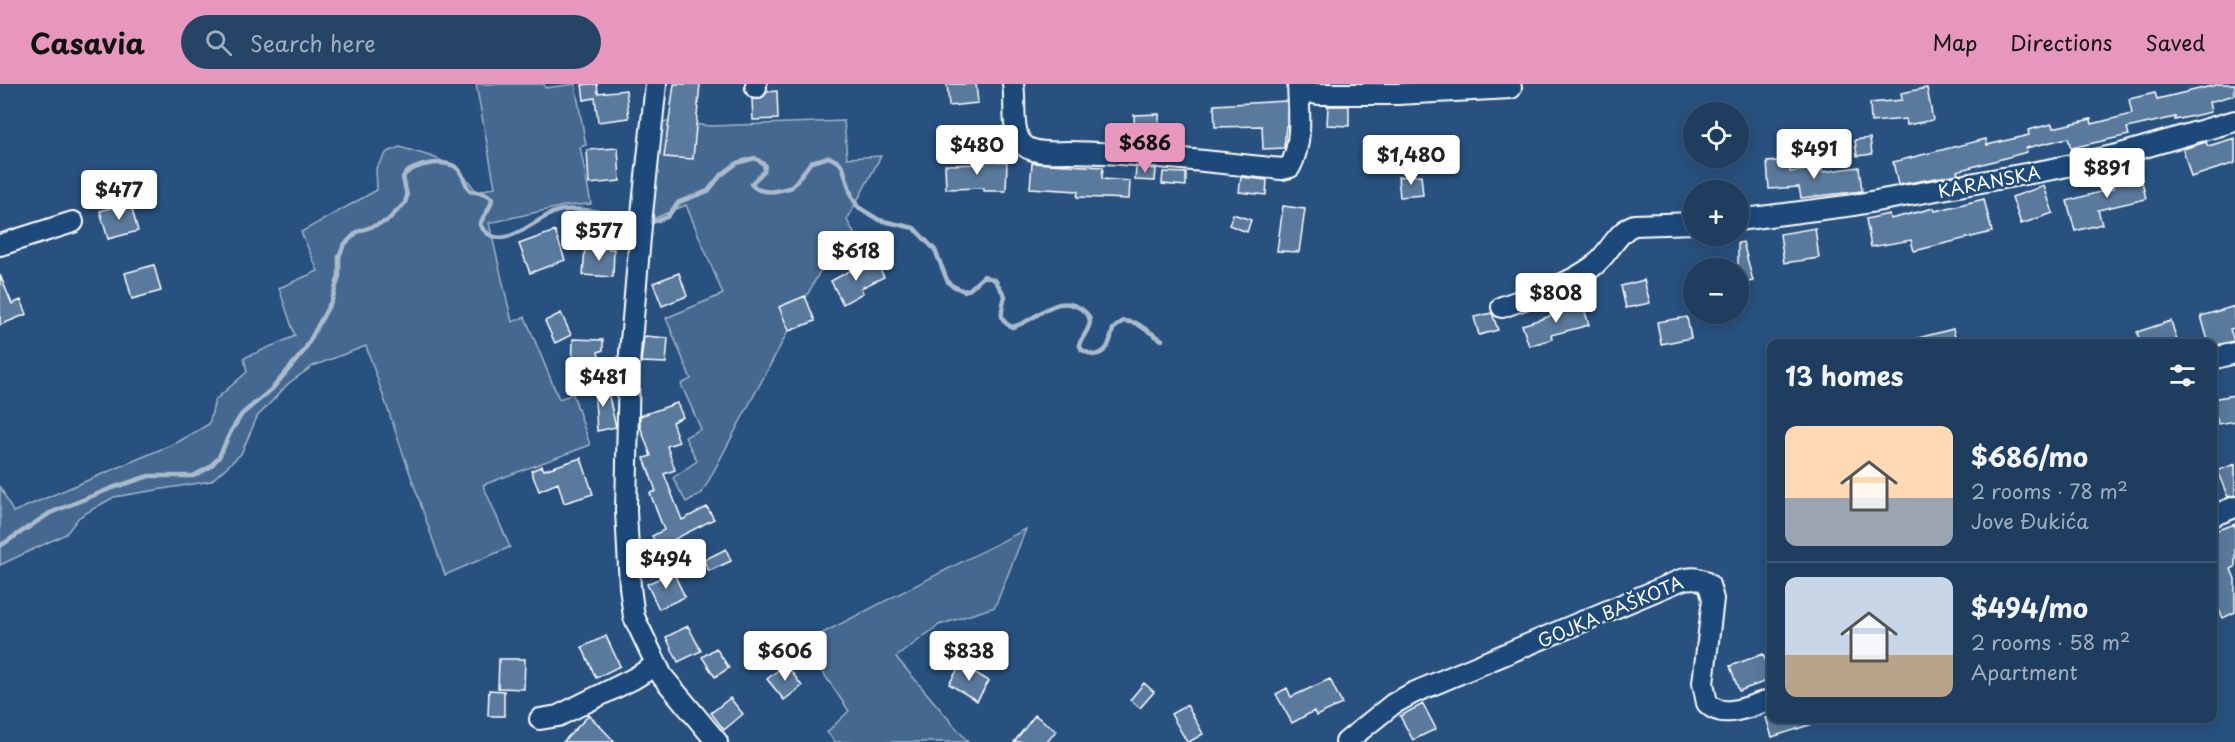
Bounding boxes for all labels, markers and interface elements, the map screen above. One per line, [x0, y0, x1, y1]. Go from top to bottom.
search box [181, 15, 601, 69]
text: Casavia [30, 21, 145, 64]
icon: search [202, 26, 235, 59]
text: Search here [250, 26, 376, 59]
text: Map [1932, 26, 1977, 58]
text: Directions [2010, 26, 2112, 58]
text: Saved [2145, 26, 2205, 58]
map controls [1683, 102, 1749, 324]
button: locate [1683, 102, 1749, 168]
pin: $686 [1109, 123, 1181, 174]
pin: $480 [941, 125, 1013, 176]
text: $686 [1119, 127, 1171, 157]
text: $480 [950, 129, 1004, 159]
pin: $491 [1778, 129, 1850, 180]
text: $491 [1791, 133, 1837, 163]
pin: $1,480 [1362, 135, 1460, 186]
text: $1,480 [1377, 139, 1445, 169]
pin: $891 [2071, 148, 2143, 199]
text: $891 [2084, 152, 2130, 182]
street label: KARANSKA [1935, 158, 2043, 204]
pin: $477 [83, 170, 155, 221]
text: $477 [95, 174, 143, 204]
button: + [1683, 180, 1749, 246]
pin: $577 [563, 211, 635, 262]
text: $577 [575, 215, 623, 245]
pin: $618 [820, 231, 892, 282]
text: $618 [832, 235, 880, 265]
button: − [1683, 258, 1749, 324]
pin: $808 [1520, 273, 1592, 324]
text: $808 [1530, 277, 1582, 307]
text: 13 homes [1785, 356, 1903, 395]
pin: $481 [567, 357, 639, 408]
icon: filters [2166, 359, 2199, 392]
text: $481 [579, 361, 627, 391]
text: $686/mo [1971, 437, 2088, 476]
icon: home [1833, 450, 1905, 522]
text: 2 rooms · 78 m² [1971, 476, 2128, 506]
text: Jove Đukića [1971, 506, 2089, 536]
pin: $494 [630, 539, 702, 590]
text: $494 [640, 543, 692, 573]
street label: GOJKA BAŠKOTA [1533, 568, 1687, 654]
text: $494/mo [1971, 588, 2088, 627]
icon: home [1833, 601, 1905, 673]
text: 2 rooms · 58 m² [1971, 627, 2130, 657]
pin: $606 [749, 631, 821, 682]
pin: $838 [933, 631, 1005, 682]
text: $606 [758, 635, 812, 665]
text: $838 [944, 635, 994, 665]
text: Apartment [1971, 657, 2078, 687]

